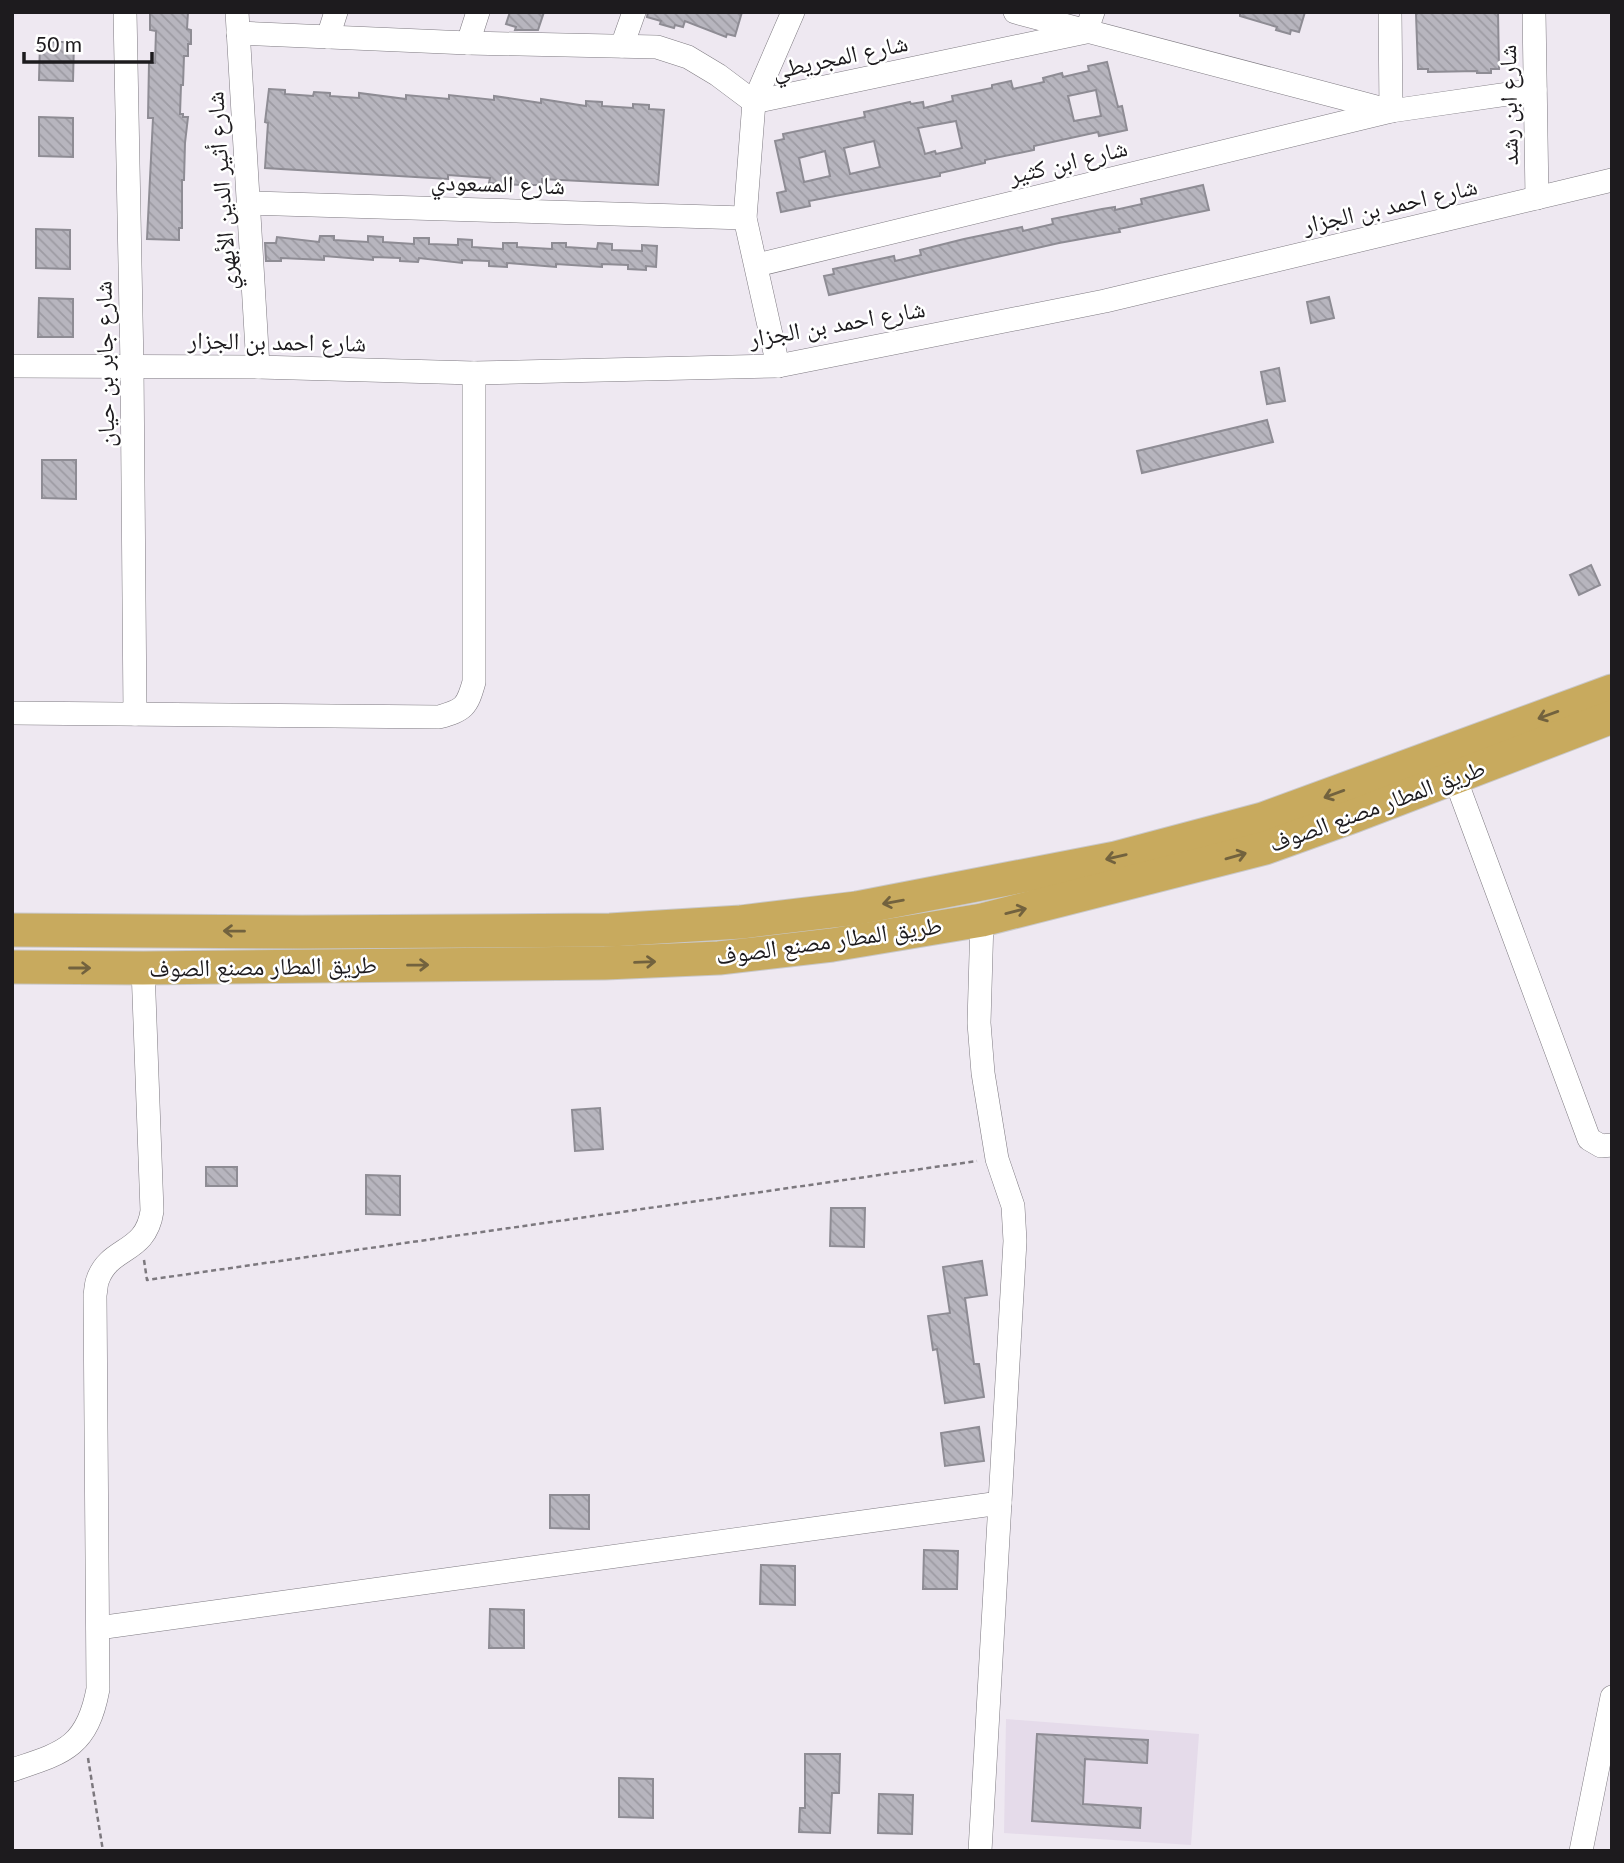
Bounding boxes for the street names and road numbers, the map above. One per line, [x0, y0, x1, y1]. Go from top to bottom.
street label: شارع المجريطي [769, 27, 911, 90]
street label: شارع ابن رشد [1492, 44, 1525, 166]
street label: شارع أثير الدين الأبهري [199, 90, 248, 291]
street label: شارع ابن كثير [1004, 132, 1130, 191]
street label: شارع المسعودي [430, 166, 566, 205]
street label: شارع احمد بن الجزار [1299, 170, 1480, 241]
street label: شارع جابر بن حيان [88, 281, 121, 447]
street label: شارع احمد بن الجزار [745, 293, 927, 354]
street label: شارع احمد بن الجزار [187, 324, 366, 359]
street label: طريق المطار مصنع الصوف [1264, 752, 1489, 859]
street label: طريق المطار مصنع الصوف [714, 909, 944, 972]
street label: طريق المطار مصنع الصوف [149, 949, 377, 984]

